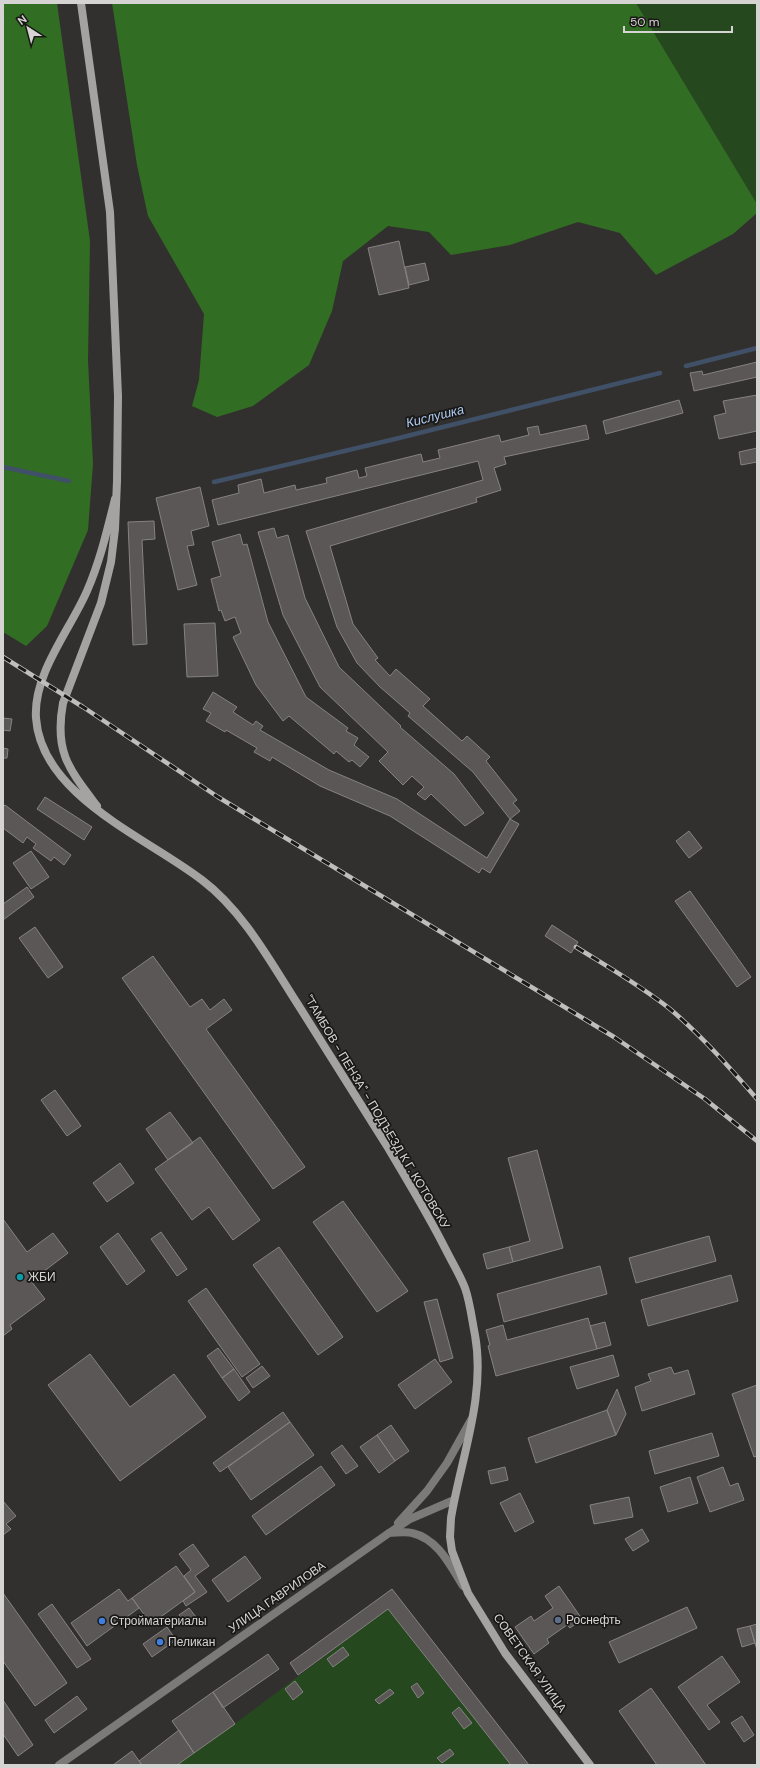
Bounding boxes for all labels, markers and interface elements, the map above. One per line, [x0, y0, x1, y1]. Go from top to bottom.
north arrow [8, 8, 48, 48]
scale bar [624, 8, 732, 34]
text: N [15, 12, 29, 28]
text: 50 m [630, 14, 659, 30]
water label: Кислушка [404, 401, 466, 431]
street label: "ТАМБОВ - ПЕНЗА" - ПОДЪЕЗД К Г. КОТОВСКУ [300, 992, 454, 1232]
place label: ЖБИ [28, 1269, 56, 1285]
marker: ЖБИ [15, 1272, 25, 1282]
street label: УЛИЦА ГАВРИЛОВА [225, 1557, 329, 1637]
street label: СОВЕТСКАЯ УЛИЦА [490, 1610, 570, 1716]
place label: Роснефть [566, 1612, 621, 1628]
place label: Стройматериалы [110, 1613, 207, 1629]
marker: Роснефть [553, 1615, 563, 1625]
marker: Стройматериалы [97, 1616, 107, 1626]
place label: Пеликан [168, 1634, 215, 1650]
marker: Пеликан [155, 1637, 165, 1647]

